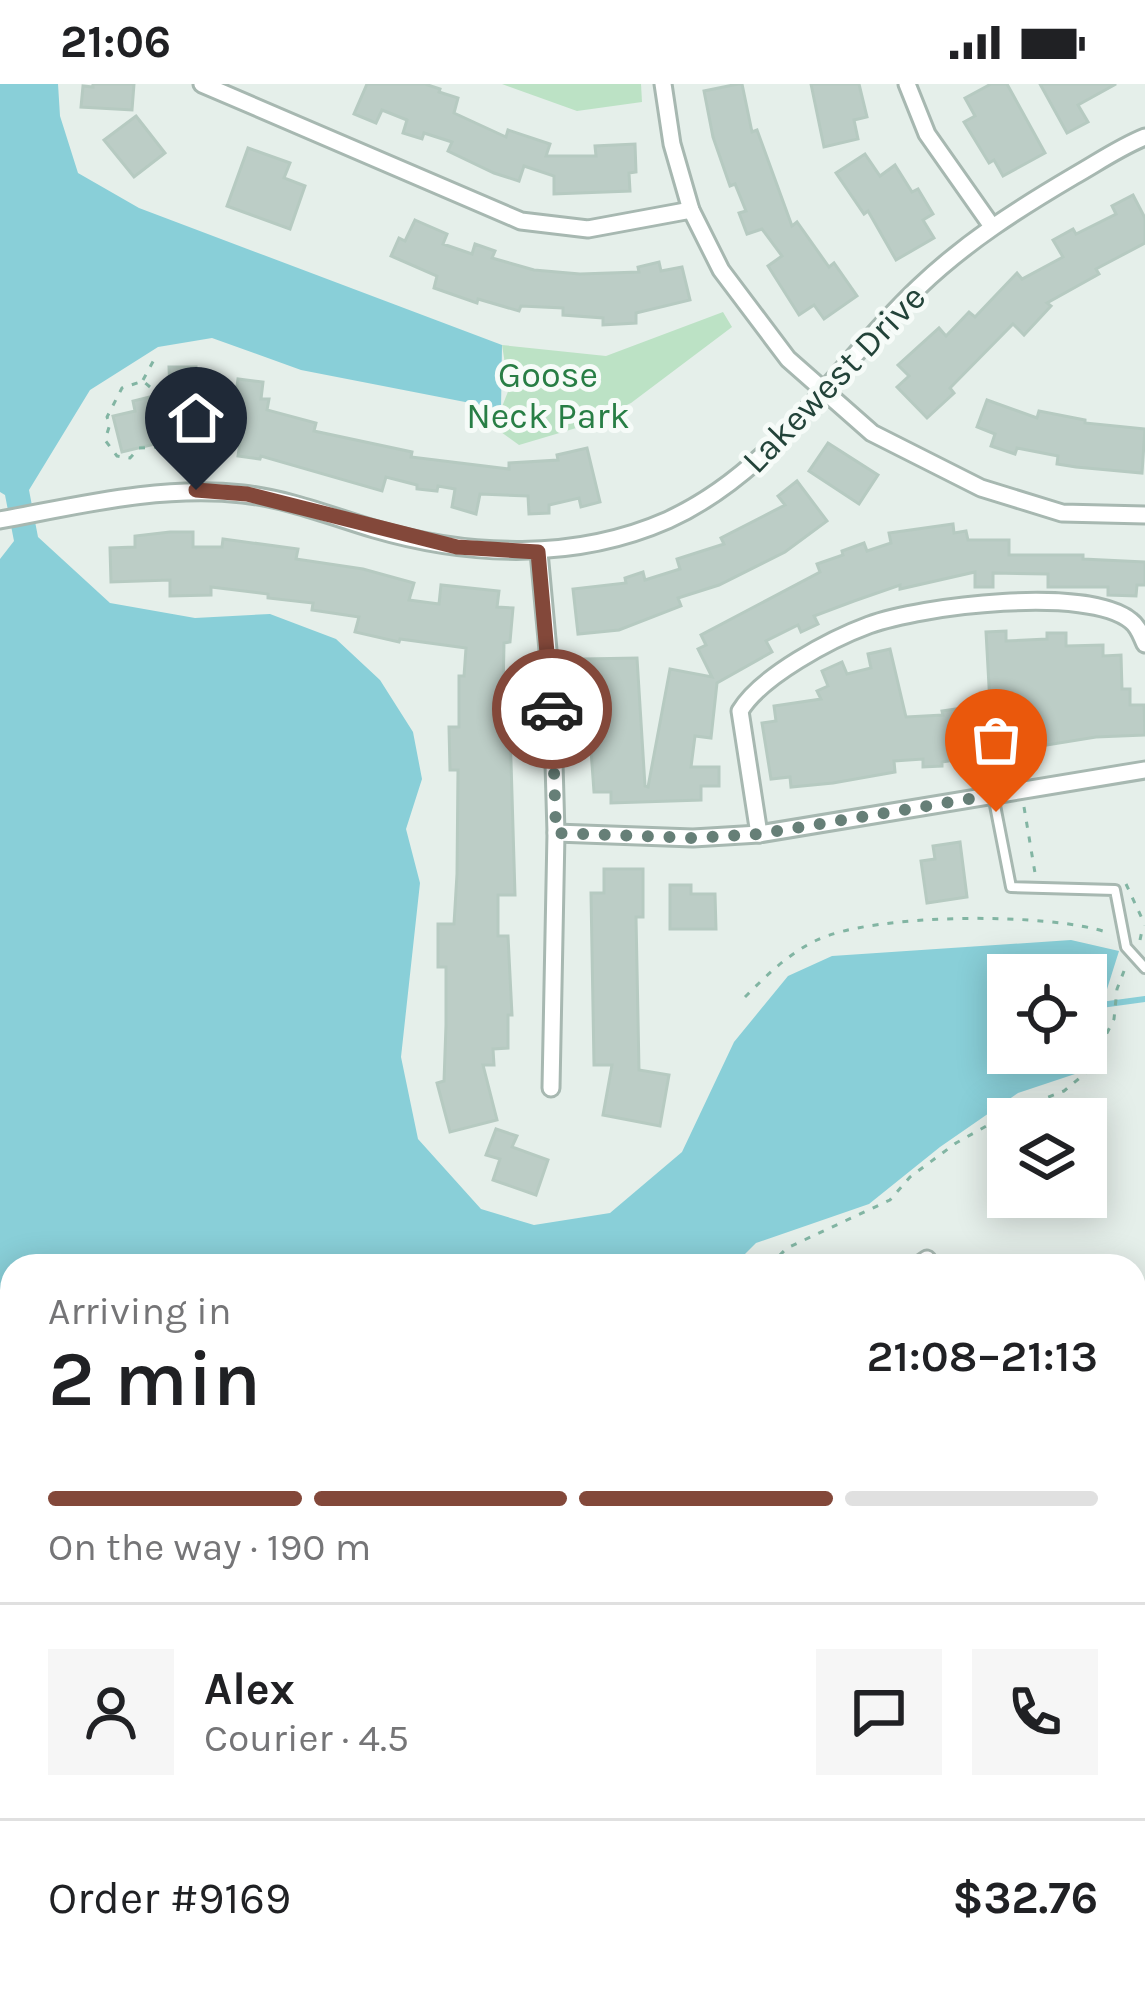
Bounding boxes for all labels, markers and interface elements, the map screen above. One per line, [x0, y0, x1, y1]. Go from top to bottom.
text: 21:06 [60, 16, 171, 68]
street label: Lakewest Drive [733, 276, 934, 481]
park label: Goose Neck Park [466, 354, 630, 437]
pin [145, 367, 247, 490]
icon: home [163, 385, 229, 451]
courier [492, 649, 612, 769]
icon: car [519, 676, 585, 742]
pin [945, 689, 1047, 812]
icon: bag [963, 707, 1029, 773]
map controls [987, 954, 1107, 1218]
button: locate [987, 954, 1107, 1074]
button: layers [987, 1098, 1107, 1218]
text: Arriving in [48, 1288, 231, 1334]
text: 21:08–21:13 [866, 1330, 1098, 1382]
text: 2 min [48, 1333, 261, 1425]
text: On the way · 190 m [48, 1524, 371, 1570]
button: person [48, 1649, 174, 1775]
button: chat [816, 1649, 942, 1775]
button: phone [972, 1649, 1098, 1775]
text: Alex [204, 1663, 295, 1715]
text: Courier · 4.5 [204, 1715, 409, 1761]
text: Order #9169 [48, 1872, 291, 1924]
text: $32.76 [952, 1872, 1098, 1924]

